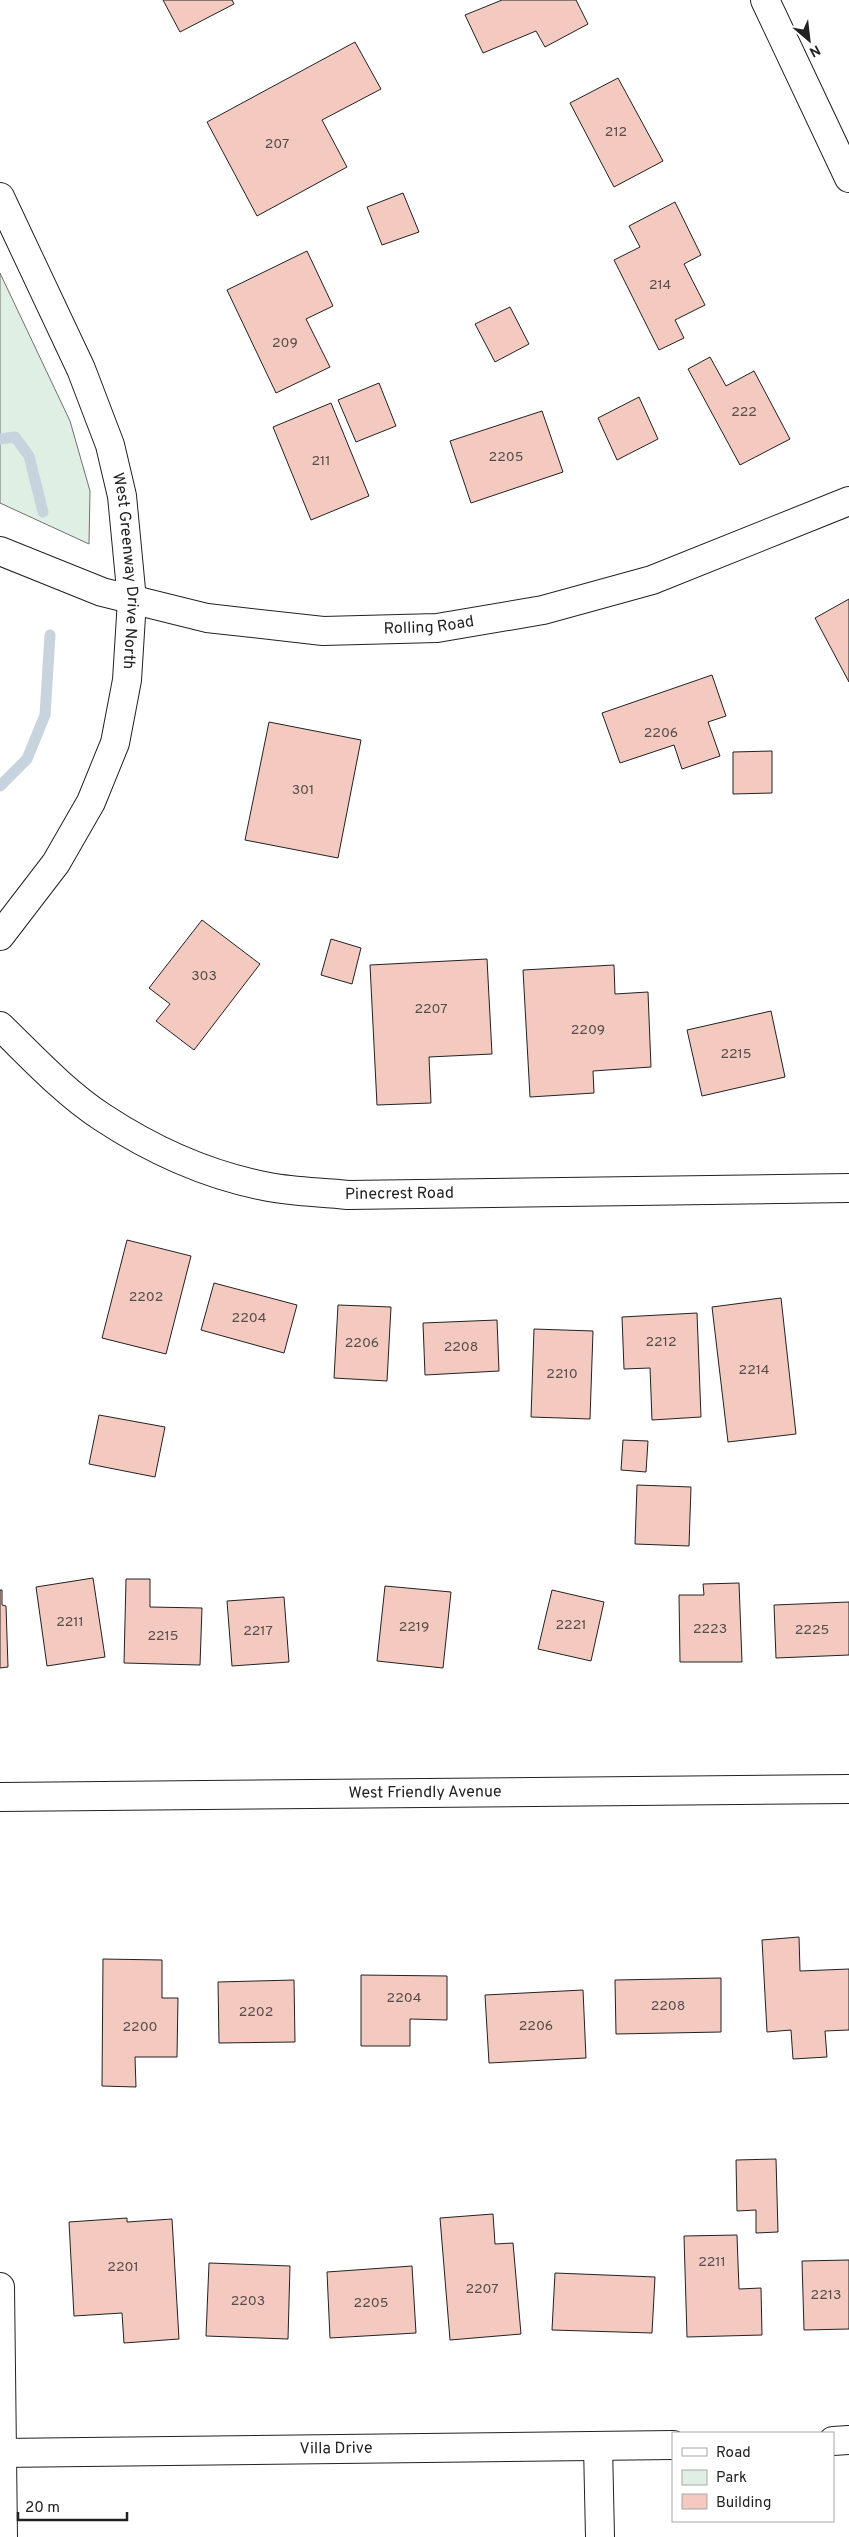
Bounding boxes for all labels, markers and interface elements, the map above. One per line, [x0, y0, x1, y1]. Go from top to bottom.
north arrow [784, 15, 834, 65]
text: N [806, 40, 823, 60]
house number: 212 [605, 124, 627, 141]
house number: 207 [265, 136, 289, 153]
house number: 214 [649, 277, 671, 294]
house number: 209 [272, 335, 298, 352]
house number: 222 [731, 404, 757, 421]
house number: 2205 [489, 449, 523, 466]
house number: 211 [311, 453, 331, 470]
street label: West Greenway Drive North [107, 471, 142, 670]
street label: Rolling Road [384, 612, 476, 639]
house number: 2206 [644, 725, 678, 742]
house number: 301 [292, 782, 314, 799]
house number: 303 [191, 968, 217, 985]
house number: 2207 [414, 1001, 448, 1018]
house number: 2209 [571, 1022, 605, 1039]
house number: 2215 [720, 1046, 752, 1063]
street label: Pinecrest Road [345, 1184, 454, 1205]
house number: 2202 [129, 1289, 163, 1306]
house number: 2204 [232, 1310, 266, 1327]
house number: 2212 [646, 1334, 676, 1351]
house number: 2206 [345, 1335, 379, 1352]
house number: 2208 [444, 1339, 478, 1356]
house number: 2214 [739, 1362, 769, 1379]
house number: 2210 [546, 1366, 578, 1383]
house number: 2211 [56, 1614, 84, 1631]
house number: 2221 [556, 1617, 586, 1634]
house number: 2219 [399, 1619, 429, 1636]
house number: 2223 [693, 1621, 727, 1638]
house number: 2225 [795, 1622, 829, 1639]
house number: 2217 [243, 1623, 273, 1640]
house number: 2215 [147, 1628, 179, 1645]
street label: West Friendly Avenue [348, 1782, 502, 1804]
house number: 2204 [387, 1990, 421, 2007]
house number: 2208 [651, 1998, 685, 2015]
house number: 2202 [239, 2004, 273, 2021]
house number: 2206 [519, 2018, 553, 2035]
house number: 2200 [123, 2019, 158, 2036]
house number: 2211 [698, 2254, 726, 2271]
house number: 2201 [107, 2259, 139, 2276]
house number: 2207 [465, 2281, 499, 2298]
house number: 2213 [811, 2287, 841, 2304]
house number: 2203 [231, 2293, 265, 2310]
house number: 2205 [354, 2295, 388, 2312]
legend [672, 2432, 834, 2522]
street label: Villa Drive [299, 2439, 373, 2459]
text: Road [716, 2444, 751, 2463]
text: Park [716, 2469, 747, 2488]
scale bar [18, 2490, 126, 2522]
text: Building [716, 2494, 771, 2513]
text: 20 m [25, 2499, 60, 2518]

